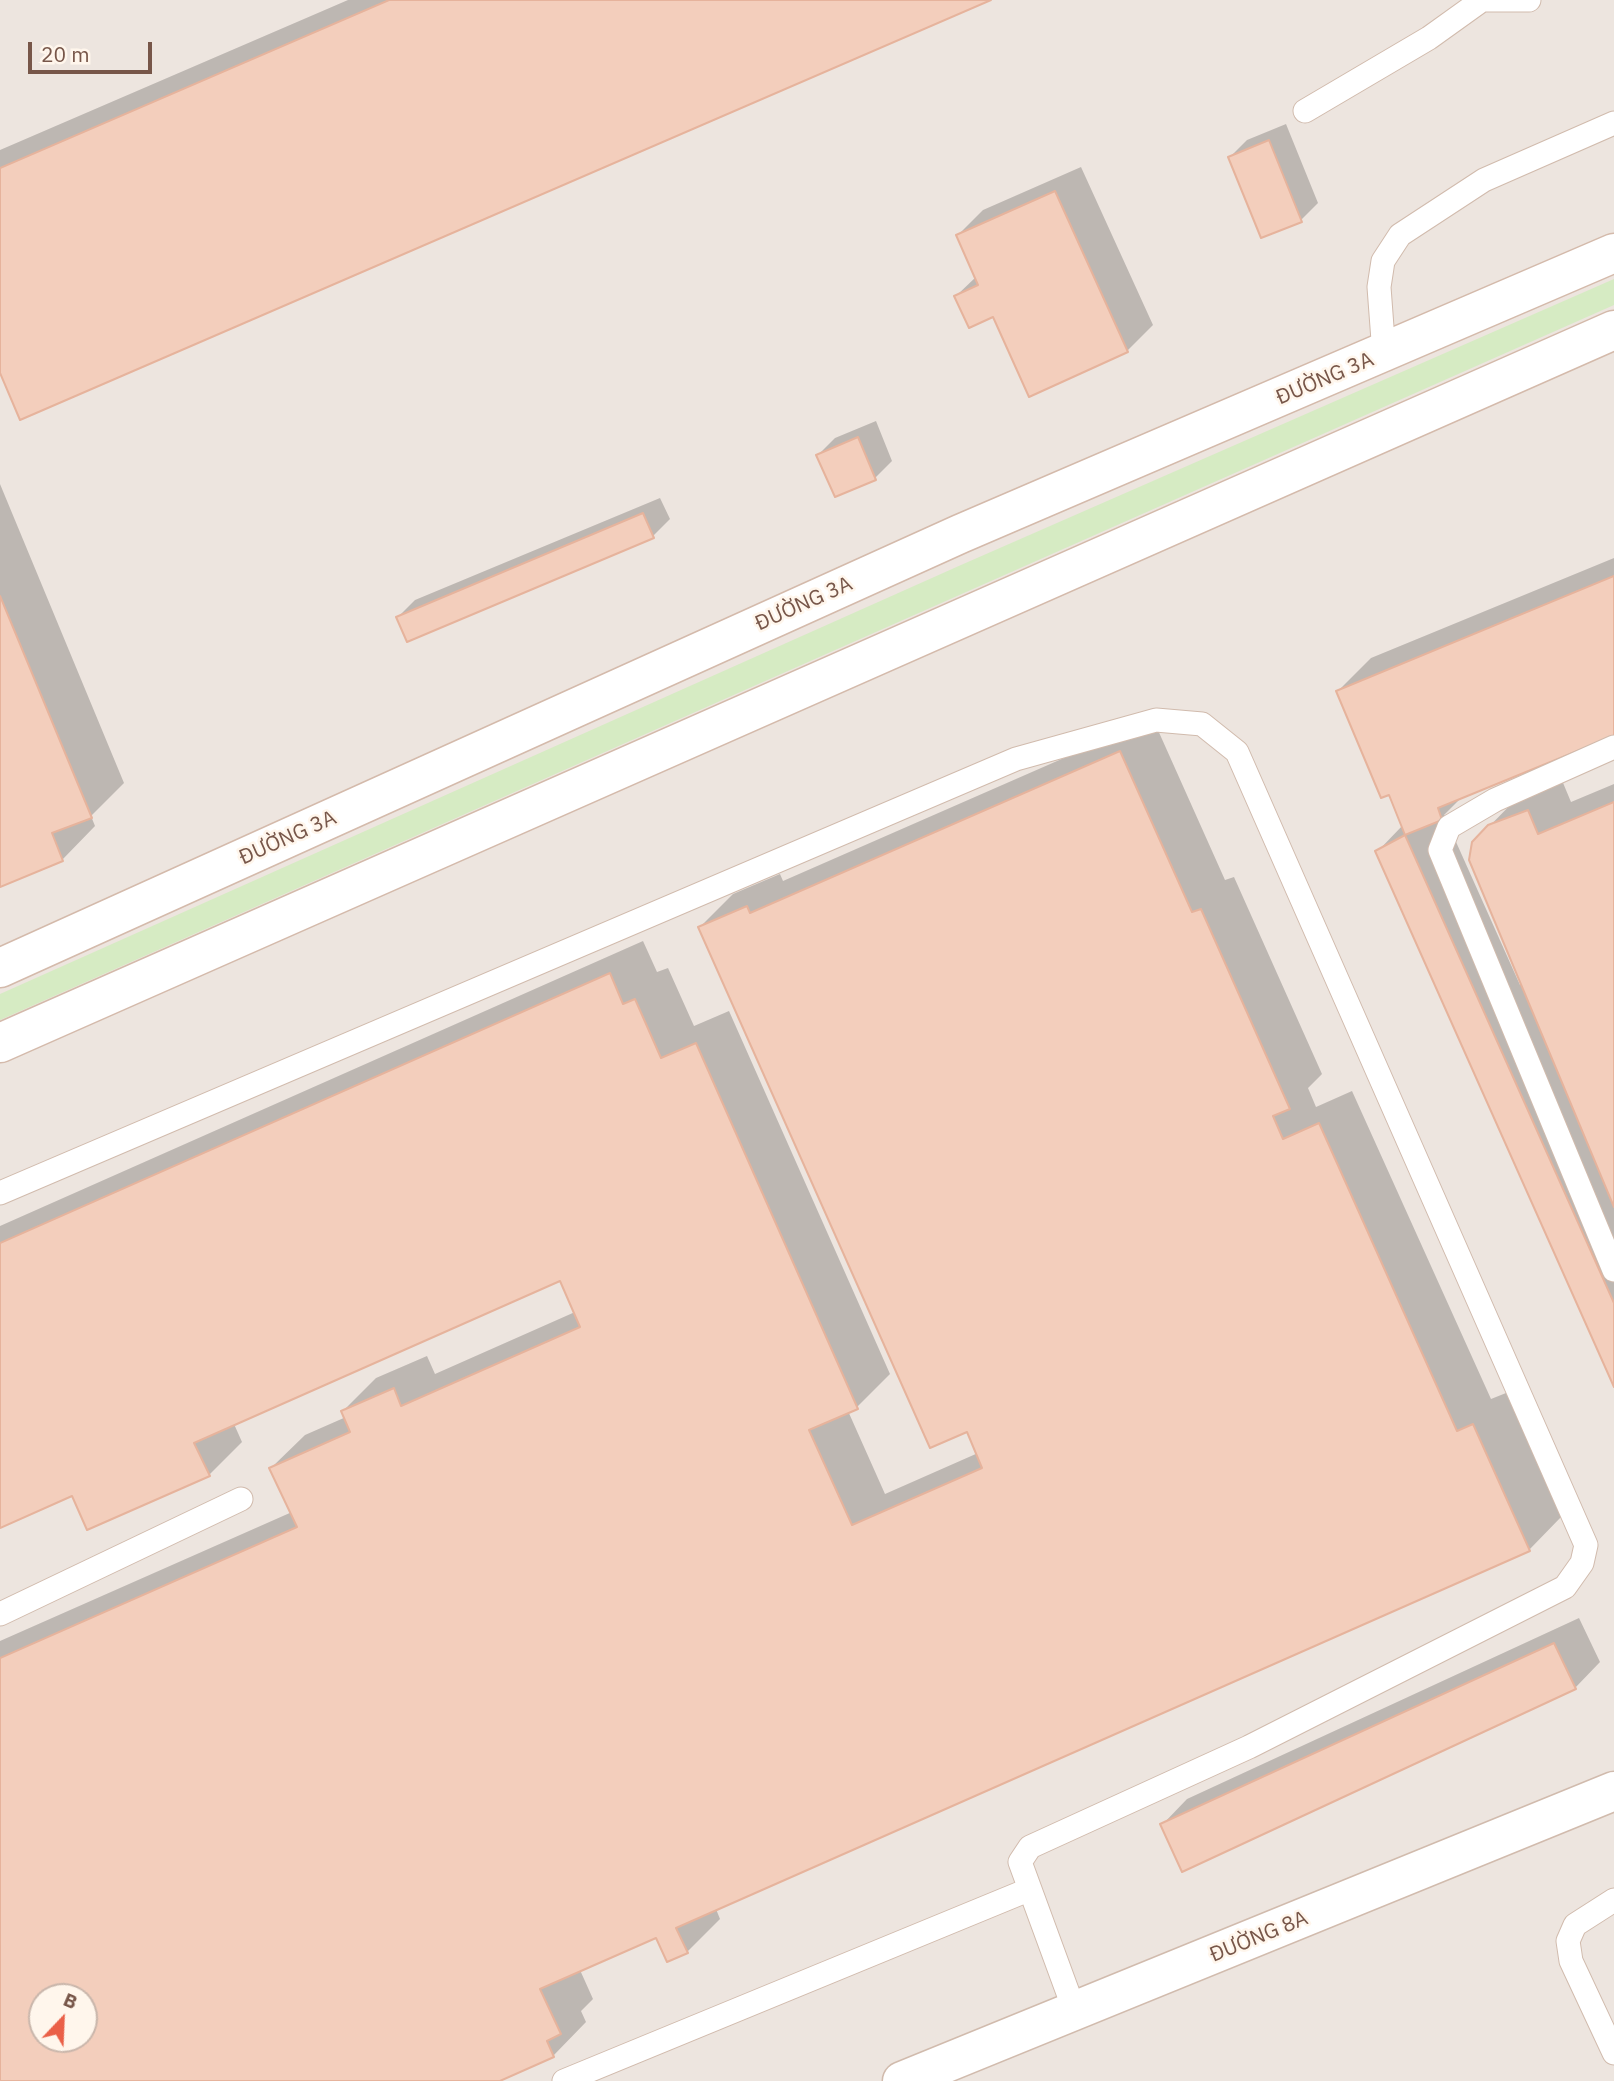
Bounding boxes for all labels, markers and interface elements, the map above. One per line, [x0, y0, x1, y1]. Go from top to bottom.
scale bar [32, 28, 156, 72]
text: 20 m [41, 40, 90, 68]
street label: ĐƯỜNG 3A [1272, 347, 1378, 411]
street label: ĐƯỜNG 3A [751, 571, 857, 637]
street label: ĐƯỜNG 3A [235, 805, 341, 871]
street label: ĐƯỜNG 8A [1206, 1906, 1312, 1968]
north arrow [28, 1983, 98, 2053]
text: B [60, 1987, 81, 2014]

